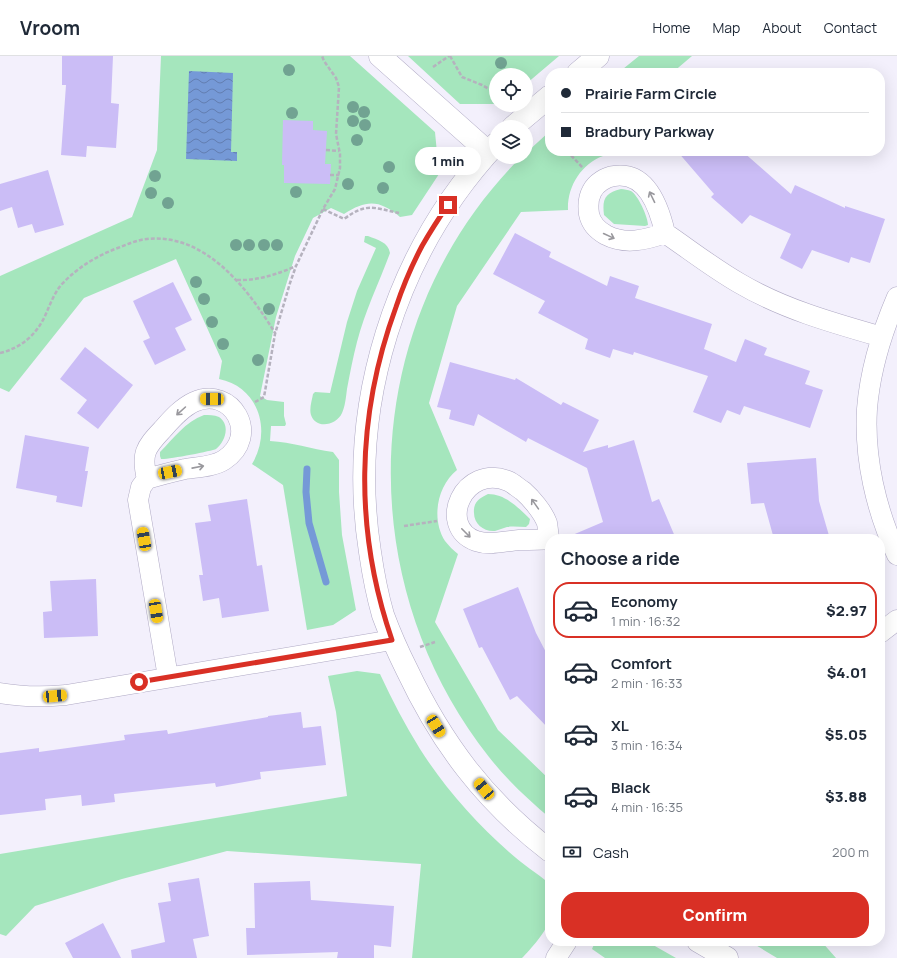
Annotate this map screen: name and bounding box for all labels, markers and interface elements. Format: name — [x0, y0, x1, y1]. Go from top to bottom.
text: Vroom — [20, 15, 80, 41]
text: Home — [653, 18, 690, 37]
text: Map — [712, 18, 740, 37]
text: About — [762, 18, 802, 37]
text: Contact — [824, 18, 877, 37]
map controls — [489, 68, 533, 164]
button: locate — [489, 68, 533, 112]
text: Prairie Farm Circle — [585, 83, 717, 104]
button: layers — [489, 120, 533, 164]
text: Bradbury Parkway — [585, 121, 714, 142]
callout: 1 min — [415, 147, 481, 175]
text: 1 min — [432, 152, 464, 170]
one-way arrow — [647, 191, 655, 203]
route end — [439, 196, 457, 214]
one-way arrow — [603, 233, 615, 240]
car — [200, 393, 224, 405]
one-way arrow — [175, 407, 186, 416]
one-way arrow — [191, 462, 204, 470]
car — [157, 464, 183, 480]
one-way arrow — [531, 499, 539, 510]
car — [136, 526, 152, 552]
one-way arrow — [462, 528, 471, 538]
text: Choose a ride — [561, 546, 680, 570]
text: Economy — [611, 591, 678, 612]
icon: car — [563, 592, 599, 628]
car — [148, 598, 164, 624]
text: $2.97 — [826, 600, 867, 621]
text: 1 min · 16:32 — [611, 612, 680, 630]
text: Comfort — [611, 653, 672, 674]
icon: car — [563, 654, 599, 690]
text: $4.01 — [827, 662, 867, 683]
route start — [130, 673, 148, 691]
text: 2 min · 16:33 — [611, 674, 682, 692]
car — [43, 689, 67, 703]
car — [425, 713, 447, 739]
text: XL — [611, 715, 629, 736]
icon: car — [563, 716, 599, 752]
text: $5.05 — [825, 724, 867, 745]
text: 3 min · 16:34 — [611, 736, 683, 754]
car — [472, 776, 496, 802]
text: Black — [611, 777, 650, 798]
icon: car — [563, 778, 599, 814]
text: $3.88 — [825, 786, 867, 807]
text: 4 min · 16:35 — [611, 798, 683, 816]
icon: cash — [561, 841, 583, 863]
text: Cash — [593, 842, 629, 863]
text: 200 m — [832, 843, 869, 861]
button: Confirm — [561, 892, 869, 938]

